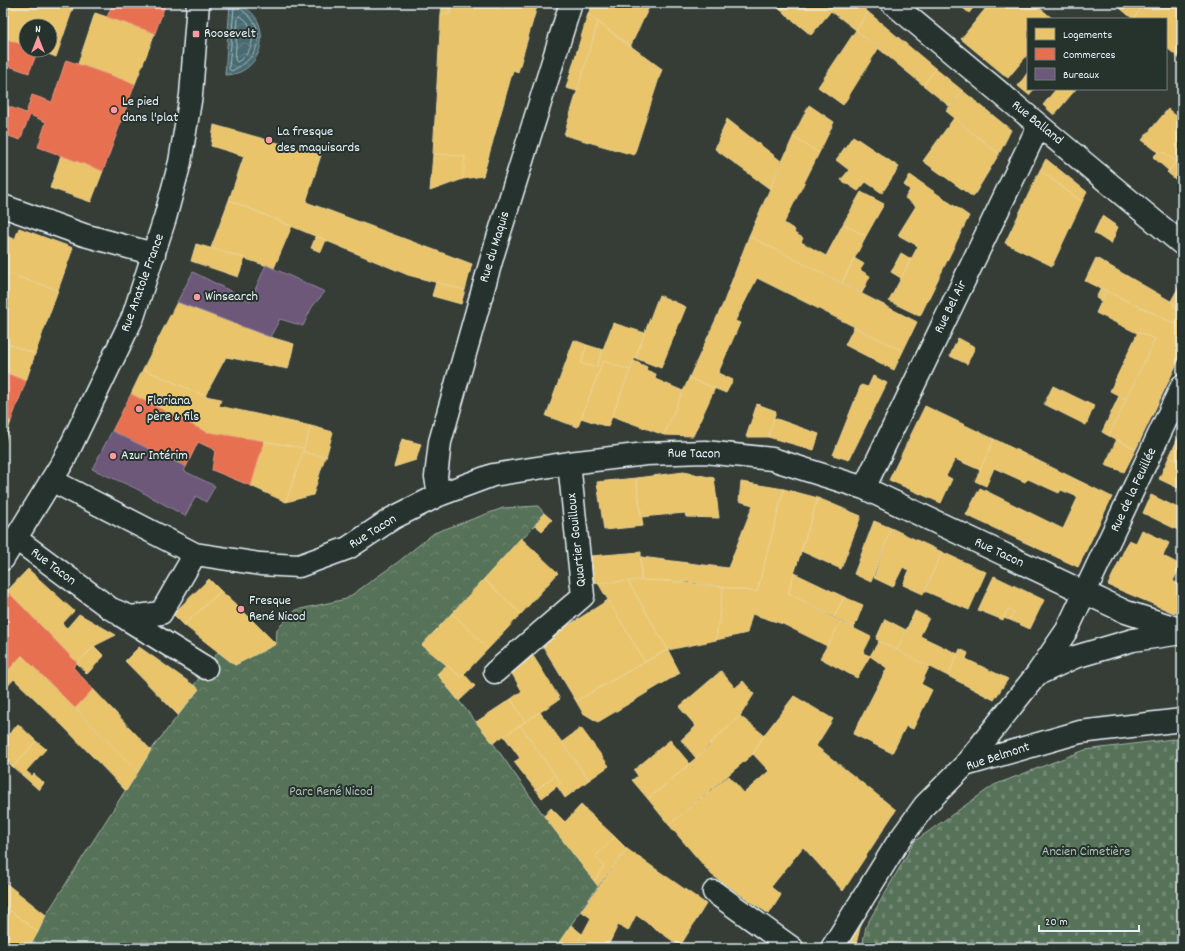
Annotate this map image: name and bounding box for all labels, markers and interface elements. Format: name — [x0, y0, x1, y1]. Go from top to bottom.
north arrow — [18, 18, 58, 58]
legend — [1027, 18, 1167, 90]
text: N — [35, 22, 41, 38]
place label: Roosevelt — [204, 24, 256, 44]
text: Logements — [1063, 27, 1112, 44]
marker: Roosevelt — [191, 29, 201, 39]
text: Commerces — [1063, 47, 1116, 64]
text: Bureaux — [1063, 67, 1099, 84]
place label: Le pied dans l'plat — [122, 92, 178, 128]
street label: Rue Balland — [1007, 96, 1067, 150]
marker: Le pied dans l'plat — [109, 105, 119, 115]
place label: La fresque des maquisards — [277, 122, 360, 158]
marker: La fresque des maquisards — [264, 135, 274, 145]
street label: Rue du Maquis — [475, 209, 515, 285]
street label: Rue Anatole France — [116, 231, 170, 335]
street label: Rue Bel Air — [930, 276, 973, 337]
place label: Winsearch — [205, 287, 258, 307]
marker: Winsearch — [192, 292, 202, 302]
place label: Floriana père & fils — [147, 391, 199, 427]
marker: Floriana père & fils — [134, 404, 144, 414]
street label: Rue Tacon — [667, 444, 721, 464]
street label: Rue de la Feuillée — [1106, 444, 1162, 536]
place label: Azur Intérim — [121, 446, 188, 466]
marker: Azur Intérim — [108, 451, 118, 461]
street label: Quartier Gouilloux — [562, 492, 592, 588]
street label: Rue Tacon — [345, 510, 401, 554]
street label: Rue Tacon — [971, 533, 1027, 573]
street label: Rue Tacon — [26, 543, 80, 591]
place label: Fresque René Nicod — [249, 591, 306, 627]
marker: Fresque René Nicod — [236, 604, 246, 614]
street label: Rue Belmont — [964, 737, 1032, 777]
park label: Parc René Nicod — [289, 782, 373, 802]
park label: Ancien Cimetière — [1042, 842, 1130, 862]
scale bar — [1039, 907, 1139, 933]
text: 20 m — [1045, 914, 1068, 931]

